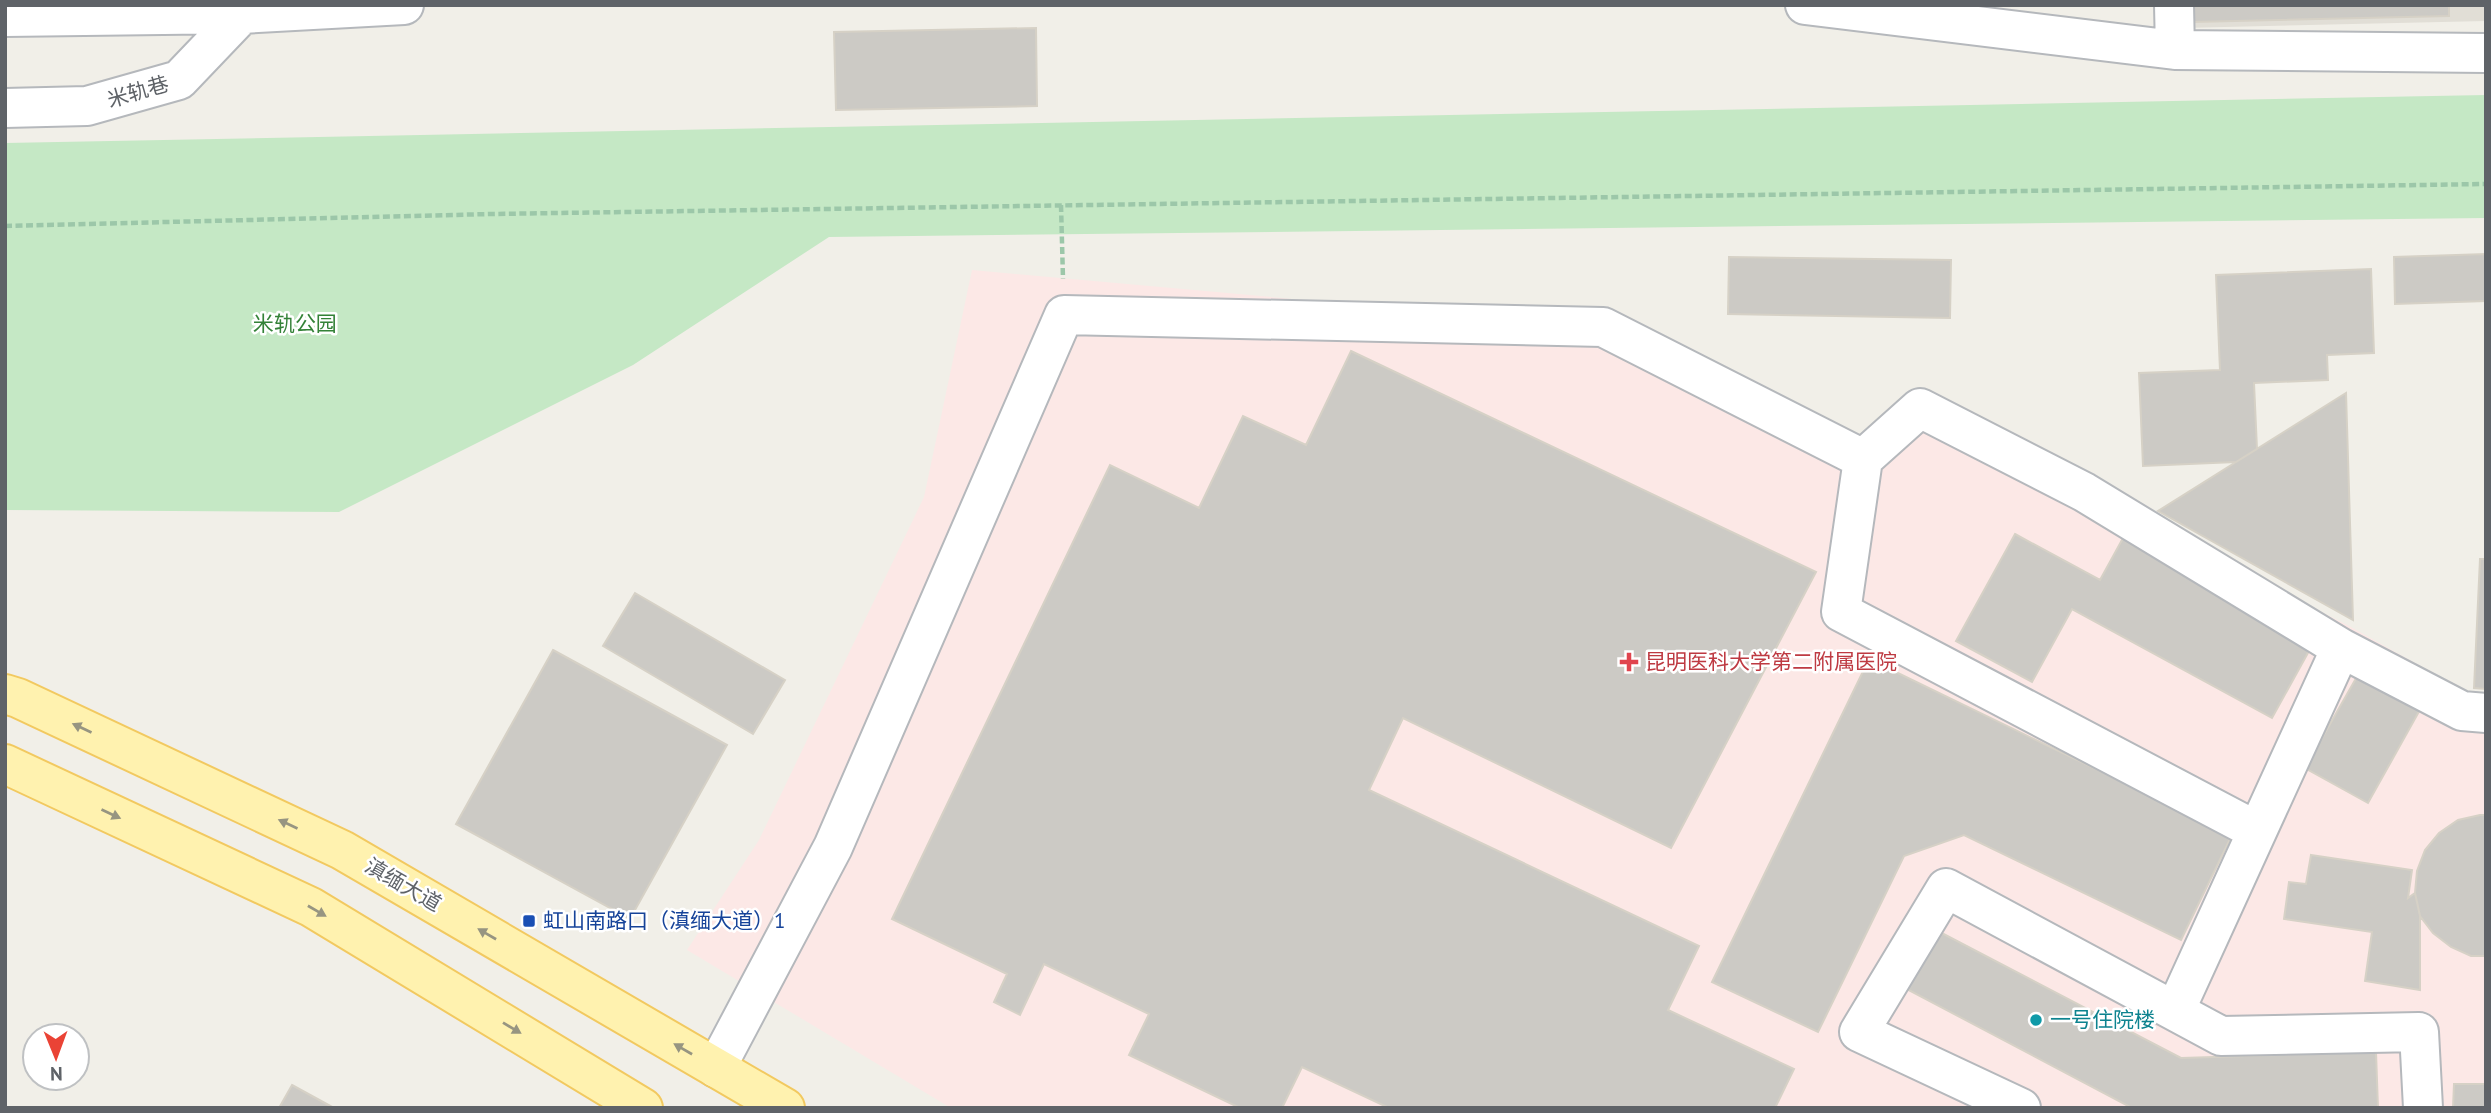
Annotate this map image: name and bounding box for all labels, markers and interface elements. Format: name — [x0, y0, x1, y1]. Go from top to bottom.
street label: 米轨巷 — [104, 70, 172, 113]
park label: 米轨公园 — [253, 310, 337, 337]
place label: 昆明医科大学第二附属医院 — [1645, 648, 1897, 675]
marker: 昆明医科大学第二附属医院 — [1619, 652, 1639, 672]
one-way arrow — [72, 722, 92, 734]
one-way arrow — [101, 808, 122, 819]
one-way arrow — [278, 819, 298, 830]
street label: 滇缅大道 — [360, 852, 446, 917]
one-way arrow — [308, 905, 327, 917]
place label: 虹山南路口（滇缅大道）1 — [543, 907, 785, 934]
marker: 虹山南路口（滇缅大道）1 — [521, 913, 537, 929]
one-way arrow — [477, 928, 496, 940]
place label: 一号住院楼 — [2050, 1006, 2155, 1033]
marker: 一号住院楼 — [2028, 1012, 2044, 1028]
north arrow — [21, 1022, 91, 1092]
one-way arrow — [502, 1022, 521, 1035]
one-way arrow — [674, 1043, 693, 1055]
text: N — [50, 1062, 63, 1086]

